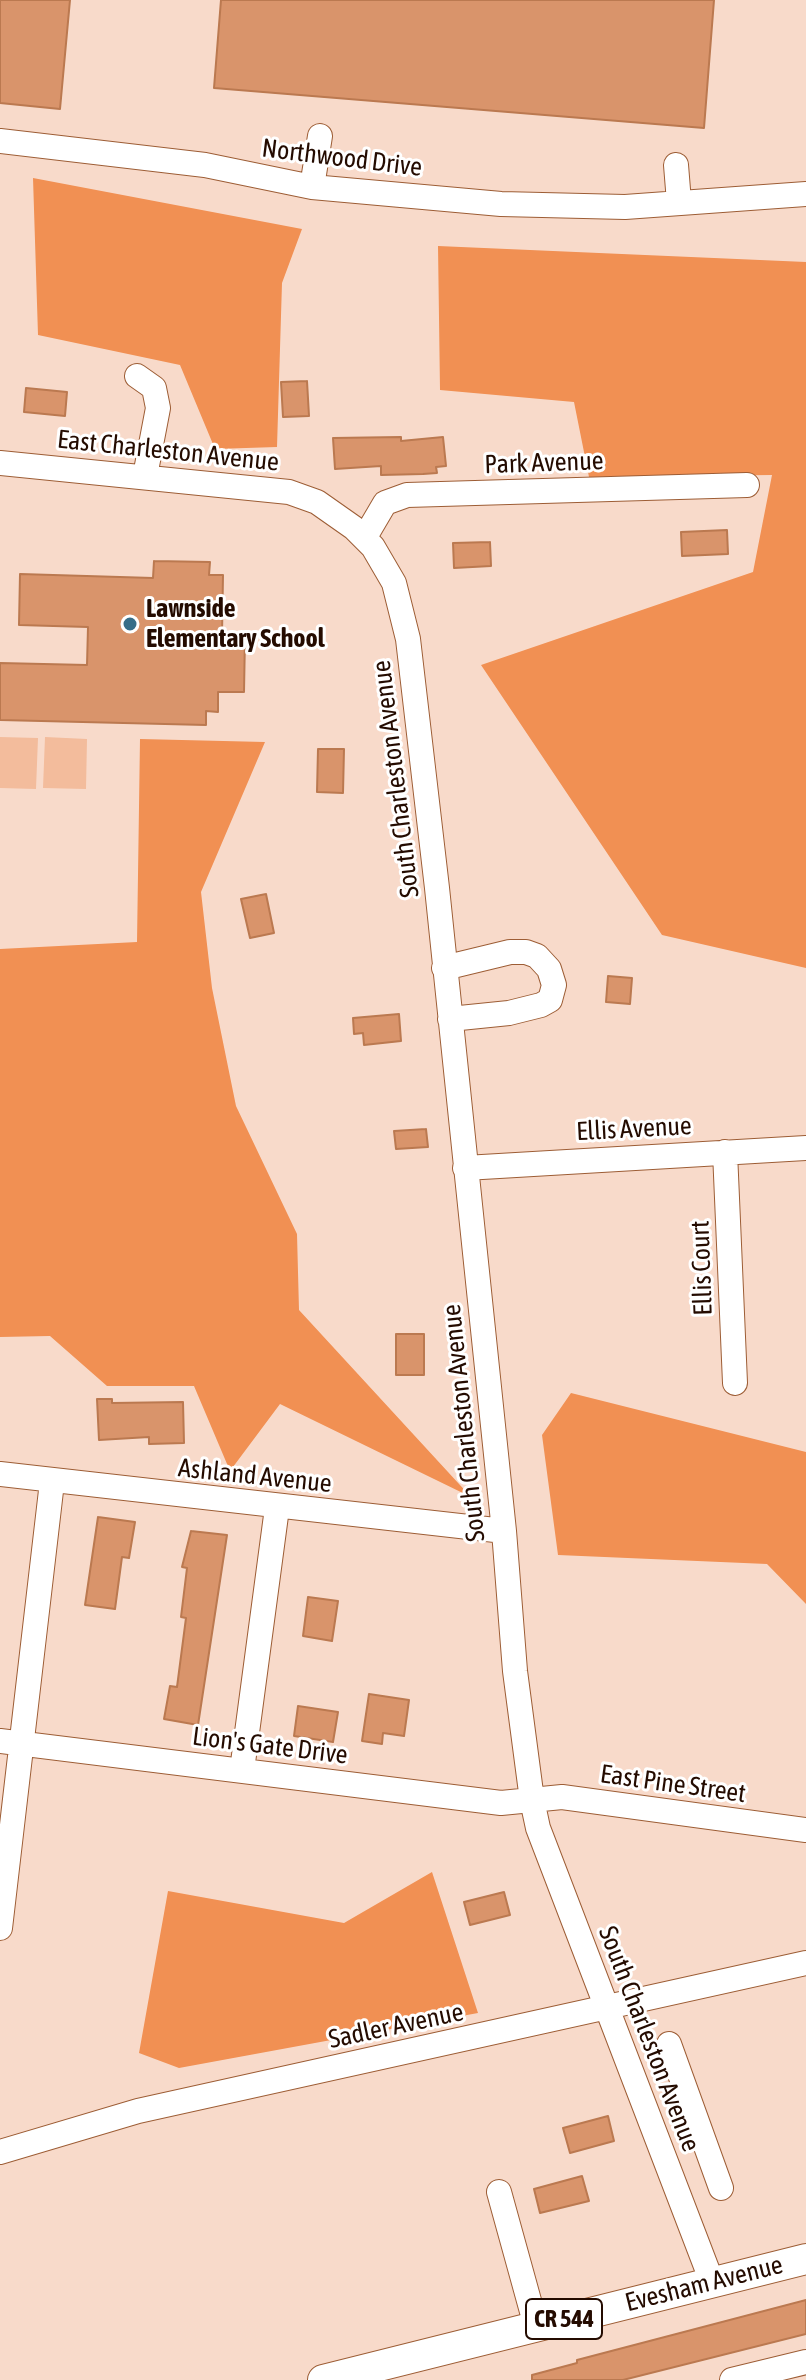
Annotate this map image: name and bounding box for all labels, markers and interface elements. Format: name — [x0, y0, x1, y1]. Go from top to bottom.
street label: Northwood Drive — [260, 133, 424, 183]
street label: East Charleston Avenue — [56, 424, 280, 478]
street label: Park Avenue — [484, 445, 604, 481]
place label: Lawnside Elementary School — [146, 593, 325, 654]
marker: Lawnside Elementary School — [121, 615, 139, 633]
street label: South Charleston Avenue — [366, 659, 426, 899]
street label: Ellis Avenue — [575, 1110, 693, 1148]
street label: Ellis Court — [685, 1220, 719, 1316]
street label: South Charleston Avenue — [436, 1303, 492, 1543]
street label: Ashland Avenue — [177, 1452, 333, 1500]
street label: Lion's Gate Drive — [191, 1721, 349, 1771]
street label: East Pine Street — [598, 1758, 748, 1810]
street label: South Charleston Avenue — [592, 1922, 706, 2156]
street label: Sadler Avenue — [326, 1997, 466, 2055]
street label: Evesham Avenue — [622, 2249, 786, 2319]
road number: CR 544 — [526, 2299, 602, 2339]

